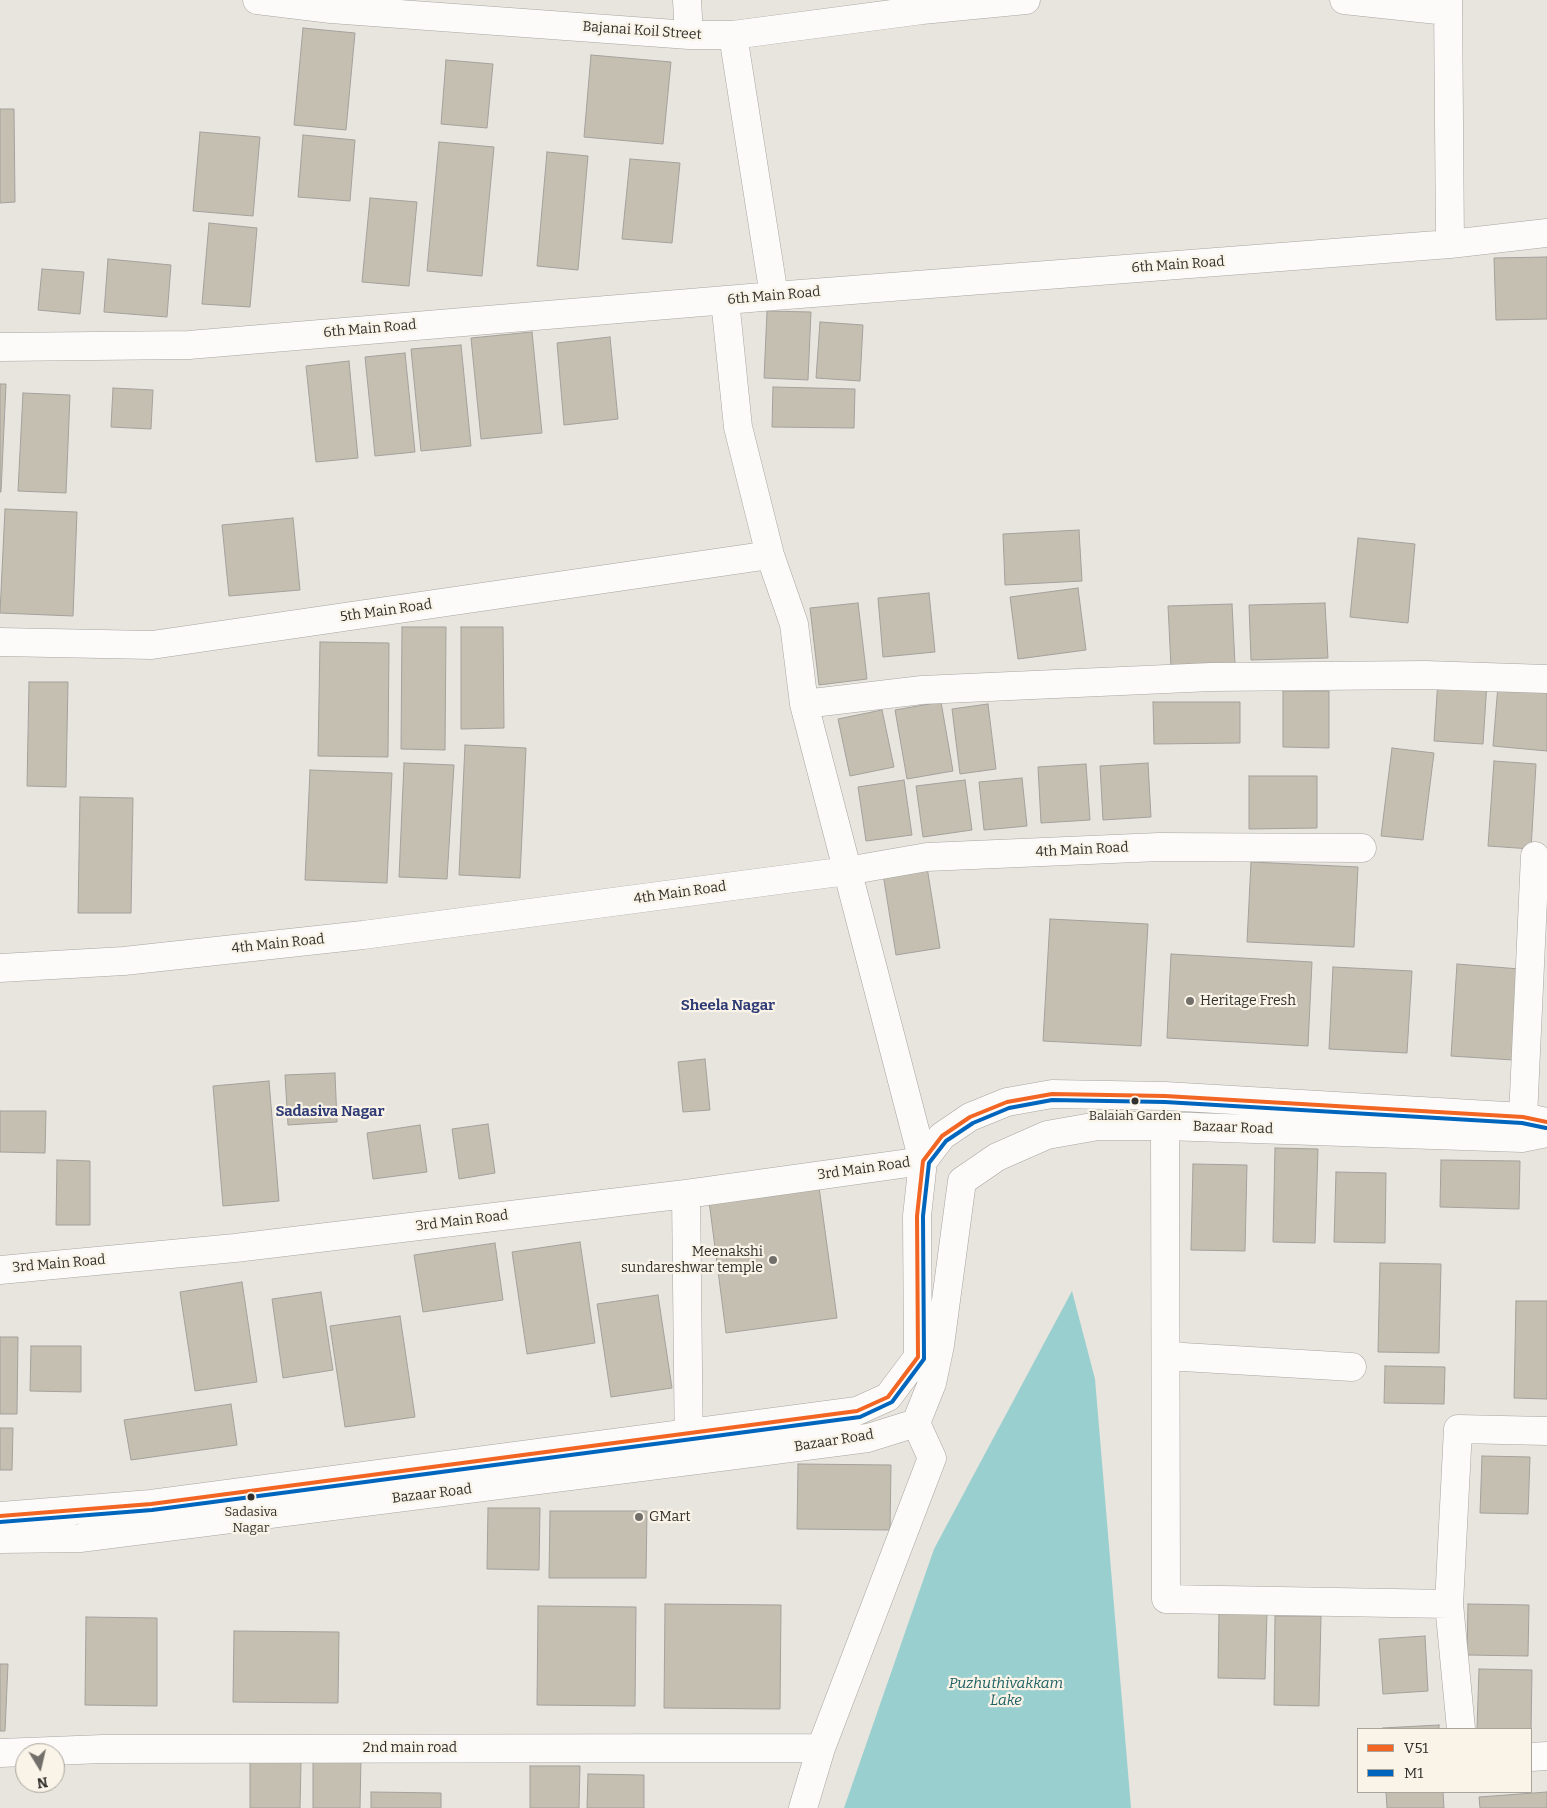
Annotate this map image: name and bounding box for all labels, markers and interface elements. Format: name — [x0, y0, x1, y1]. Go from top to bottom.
street label: Bajanai Koil Street — [582, 18, 702, 44]
street label: 6th Main Road — [1131, 253, 1225, 277]
street label: 6th Main Road — [727, 284, 821, 308]
street label: 6th Main Road — [323, 317, 417, 341]
street label: 5th Main Road — [339, 596, 433, 626]
street label: 4th Main Road — [1035, 839, 1129, 861]
street label: 4th Main Road — [633, 878, 727, 908]
street label: 4th Main Road — [231, 931, 325, 957]
place label: Heritage Fresh — [1200, 993, 1296, 1009]
marker: Heritage Fresh — [1184, 995, 1196, 1007]
district label: Sheela Nagar — [681, 997, 775, 1015]
marker: Balaiah Garden — [1130, 1096, 1140, 1106]
district label: Sadasiva Nagar — [275, 1103, 385, 1121]
place label: Balaiah Garden — [1089, 1108, 1181, 1124]
street label: Bazaar Road — [1193, 1118, 1273, 1138]
street label: 3rd Main Road — [817, 1154, 911, 1184]
street label: 3rd Main Road — [415, 1207, 509, 1235]
place label: Meenakshi sundareshwar temple — [621, 1244, 763, 1276]
street label: 3rd Main Road — [12, 1252, 106, 1276]
marker: Meenakshi sundareshwar temple — [767, 1254, 779, 1266]
street label: Bazaar Road — [793, 1426, 875, 1456]
street label: Bazaar Road — [391, 1481, 473, 1507]
marker: Sadasiva Nagar — [246, 1492, 256, 1502]
place label: Sadasiva Nagar — [225, 1504, 277, 1535]
place label: GMart — [649, 1509, 690, 1525]
marker: GMart — [633, 1511, 645, 1523]
water label: Puzhuthivakkam Lake — [949, 1675, 1063, 1710]
legend — [1357, 1728, 1532, 1793]
text: V51 — [1404, 1739, 1428, 1757]
street label: 2nd main road — [363, 1740, 457, 1756]
north arrow — [15, 1743, 65, 1793]
text: M1 — [1404, 1764, 1423, 1782]
text: N — [36, 1773, 49, 1792]

